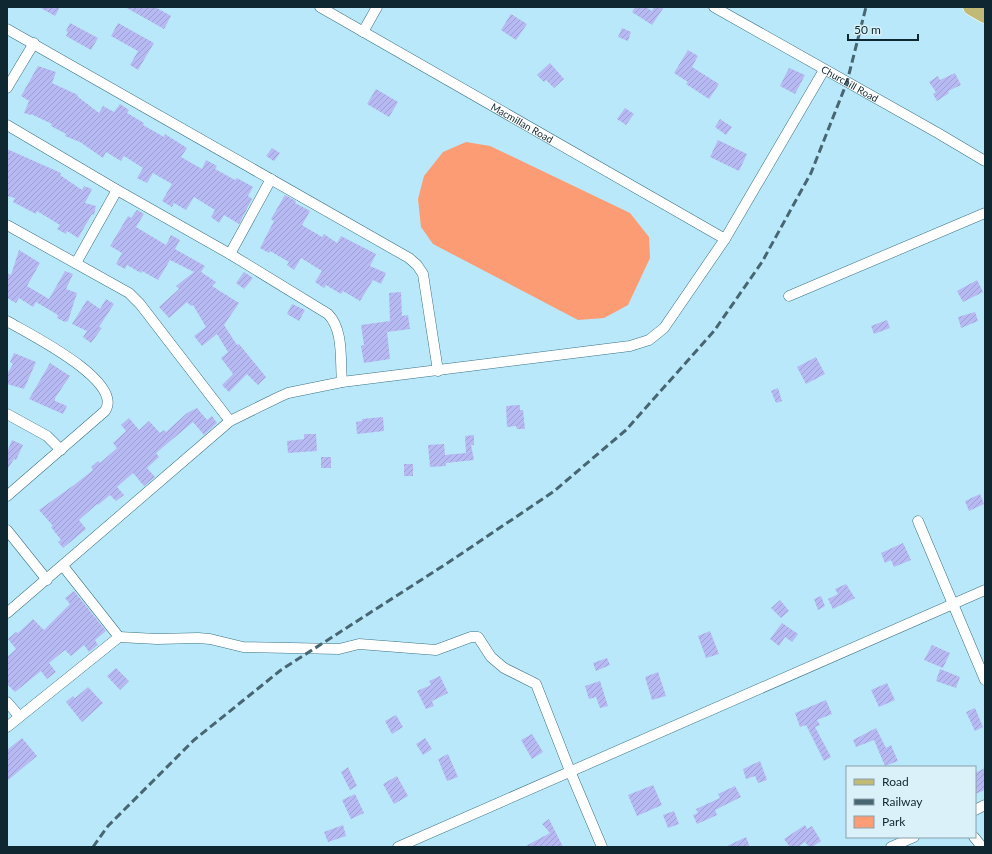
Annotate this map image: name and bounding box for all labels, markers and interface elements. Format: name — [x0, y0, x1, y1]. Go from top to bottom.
scale bar — [848, 16, 918, 42]
text: 50 m — [854, 22, 881, 37]
street label: Churchill Road — [819, 63, 881, 104]
street label: Macmillan Road — [489, 100, 555, 145]
legend — [846, 766, 976, 838]
text: Road — [882, 774, 909, 789]
text: Railway — [882, 794, 923, 809]
text: Park — [882, 814, 906, 829]

